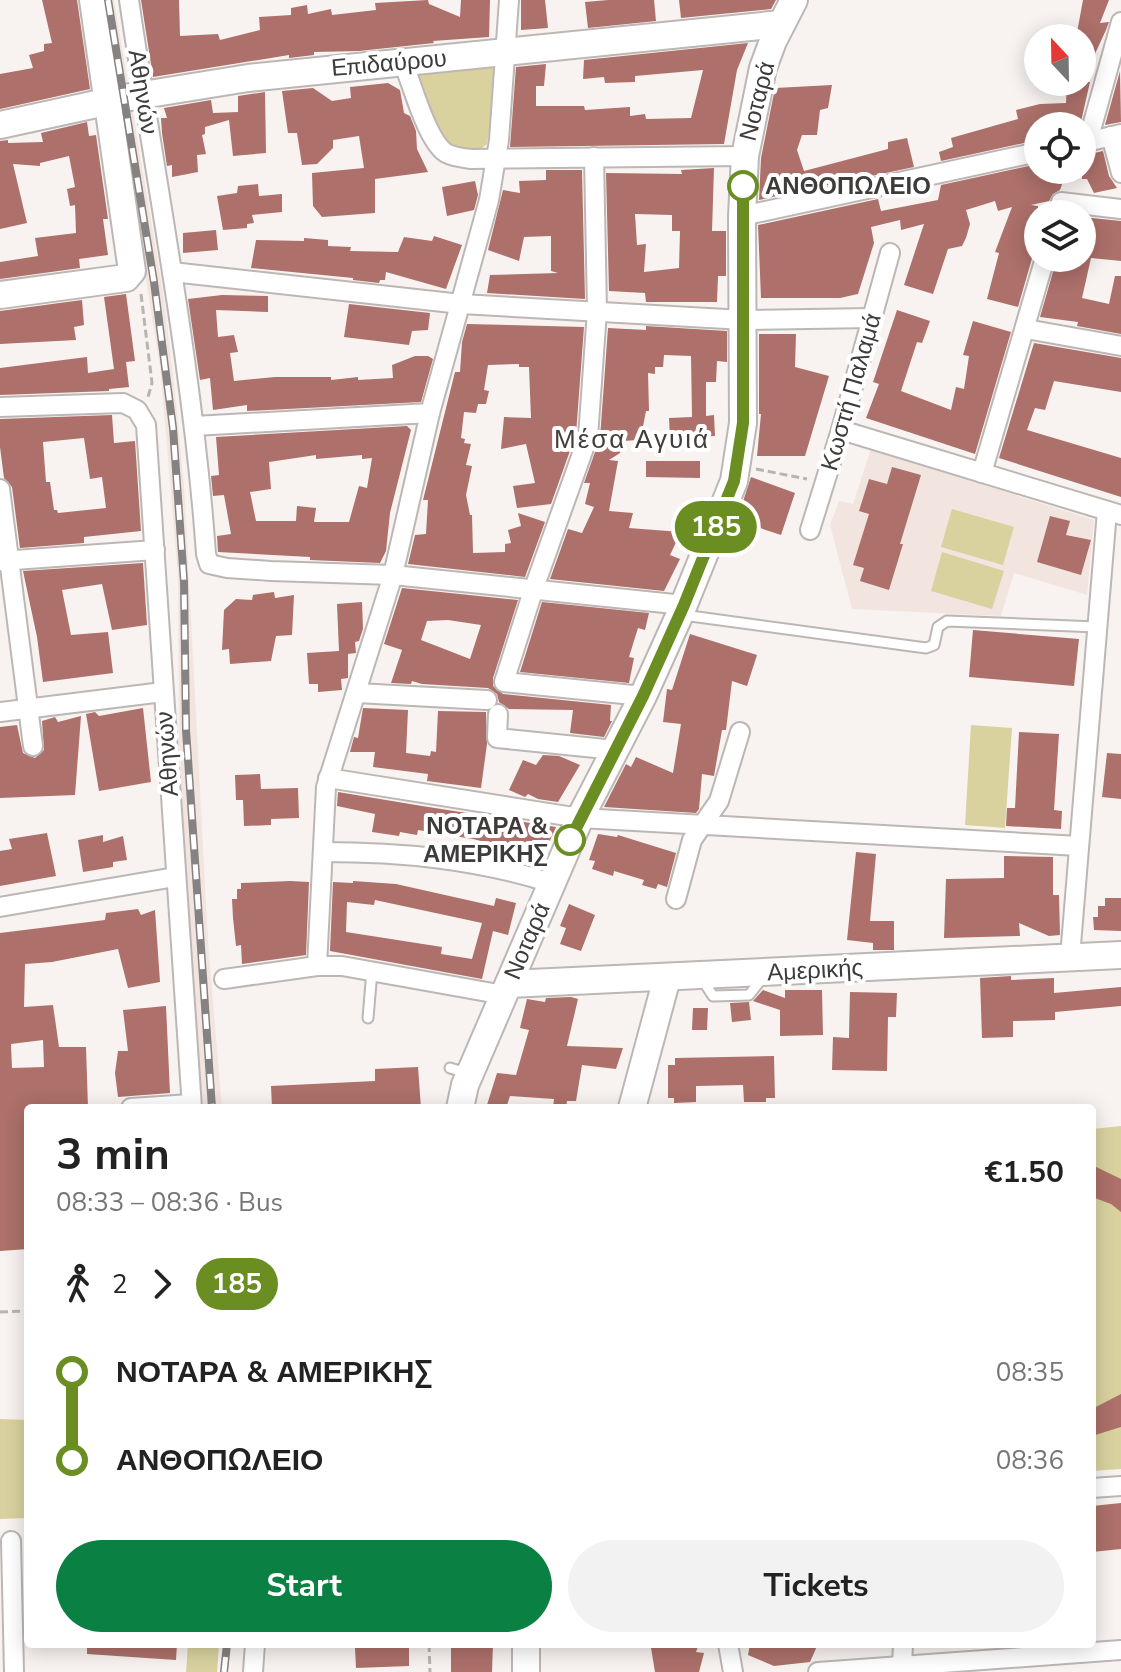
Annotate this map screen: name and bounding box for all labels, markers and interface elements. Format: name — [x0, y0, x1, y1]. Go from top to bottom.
north arrow — [1024, 24, 1096, 96]
map controls — [1024, 24, 1096, 272]
street label: Επιδαύρου — [330, 42, 448, 84]
street label: Αθηνών — [121, 47, 165, 137]
street label: Νοταρά — [732, 58, 782, 144]
button: locate — [1024, 112, 1096, 184]
place label: ΑΝΘΟΠΩΛΕΙΟ — [765, 170, 931, 202]
marker: ΑΝΘΟΠΩΛΕΙΟ — [728, 171, 758, 201]
button: layers — [1024, 200, 1096, 272]
street label: Κωστή Παλαμά — [813, 309, 889, 474]
district label: Μέσα Αγυιά — [554, 422, 710, 457]
line badge: 185 — [670, 501, 762, 553]
text: 185 — [691, 508, 741, 546]
street label: Αθηνών — [148, 710, 186, 798]
place label: ΝΟΤΑΡΑ & ΑΜΕΡΙΚΗΣ — [423, 810, 549, 870]
marker: ΝΟΤΑΡΑ & ΑΜΕΡΙΚΗΣ — [555, 825, 585, 855]
street label: Νοταρά — [496, 897, 558, 984]
street label: Αμερικής — [766, 952, 864, 988]
text: 3 min — [56, 1125, 170, 1185]
text: €1.50 — [985, 1152, 1064, 1193]
text: 08:33 – 08:36 · Bus — [56, 1185, 283, 1220]
icon: walk — [56, 1262, 100, 1306]
icon: forward — [140, 1262, 184, 1306]
text: 185 — [212, 1265, 262, 1303]
text: 2 — [112, 1267, 128, 1302]
text: ΝΟΤΑΡΑ & ΑΜΕΡΙΚΗΣ — [116, 1352, 433, 1393]
text: 08:35 — [996, 1355, 1064, 1390]
text: ΑΝΘΟΠΩΛΕΙΟ — [116, 1440, 323, 1481]
text: 08:36 — [996, 1443, 1064, 1478]
button: Start — [56, 1540, 552, 1632]
button: Tickets — [568, 1540, 1064, 1632]

